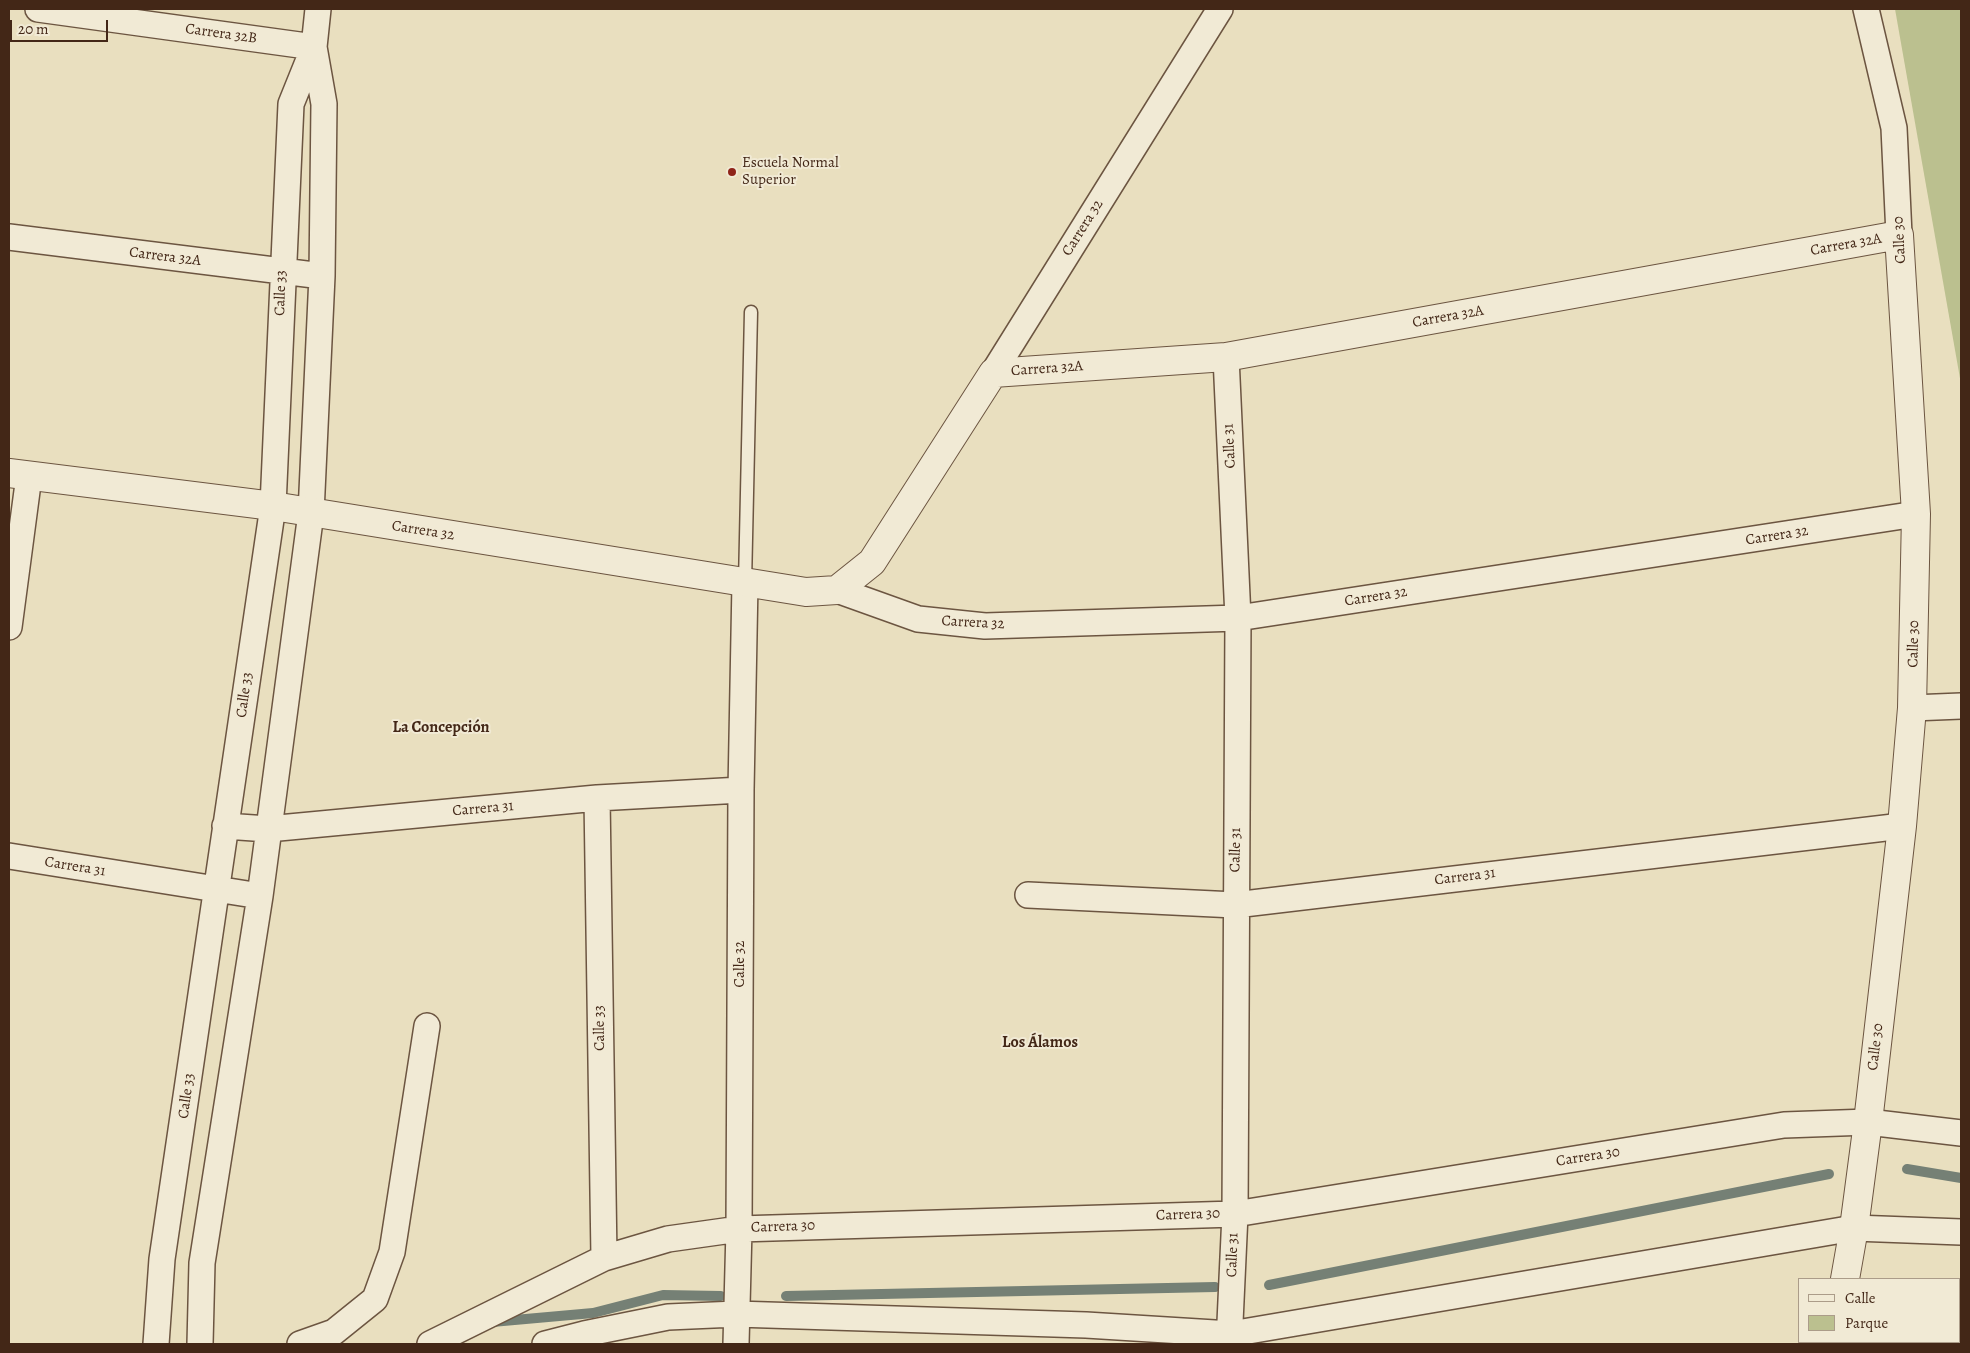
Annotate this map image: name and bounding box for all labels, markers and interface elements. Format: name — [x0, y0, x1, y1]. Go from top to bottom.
scale bar — [12, 10, 110, 42]
text: 20 m — [18, 19, 49, 39]
street label: Carrera 32B — [184, 20, 258, 48]
place label: Escuela Normal Superior — [742, 154, 839, 189]
marker: Escuela Normal Superior — [726, 166, 738, 178]
street label: Carrera 32 — [1059, 196, 1107, 260]
street label: Calle 30 — [1890, 216, 1910, 264]
street label: Carrera 32A — [1809, 230, 1883, 260]
street label: Carrera 32A — [128, 244, 202, 270]
street label: Calle 33 — [271, 270, 291, 316]
street label: Carrera 32A — [1411, 302, 1485, 332]
street label: Carrera 32A — [1010, 358, 1084, 380]
street label: Calle 31 — [1220, 423, 1240, 469]
street label: Carrera 32 — [390, 517, 456, 545]
street label: Carrera 32 — [1744, 522, 1810, 550]
street label: Carrera 32 — [1343, 583, 1409, 611]
street label: Carrera 32 — [941, 612, 1005, 634]
street label: Calle 30 — [1905, 620, 1923, 668]
street label: Calle 33 — [233, 671, 257, 719]
district label: La Concepción — [392, 718, 490, 738]
street label: Carrera 31 — [452, 797, 514, 821]
street label: Calle 31 — [1227, 827, 1245, 873]
street label: Carrera 31 — [43, 853, 107, 881]
street label: Carrera 31 — [1433, 864, 1497, 890]
street label: Calle 32 — [731, 941, 749, 987]
street label: Calle 33 — [591, 1005, 609, 1051]
street label: Calle 30 — [1864, 1022, 1888, 1072]
district label: Los Álamos — [1002, 1033, 1078, 1053]
street label: Calle 33 — [175, 1072, 199, 1120]
street label: Carrera 30 — [1555, 1143, 1621, 1171]
street label: Carrera 30 — [1156, 1205, 1220, 1225]
street label: Carrera 30 — [751, 1217, 815, 1237]
street label: Calle 31 — [1223, 1232, 1243, 1278]
legend — [1798, 1278, 1960, 1343]
text: Calle — [1845, 1288, 1875, 1308]
text: Parque — [1845, 1313, 1888, 1333]

